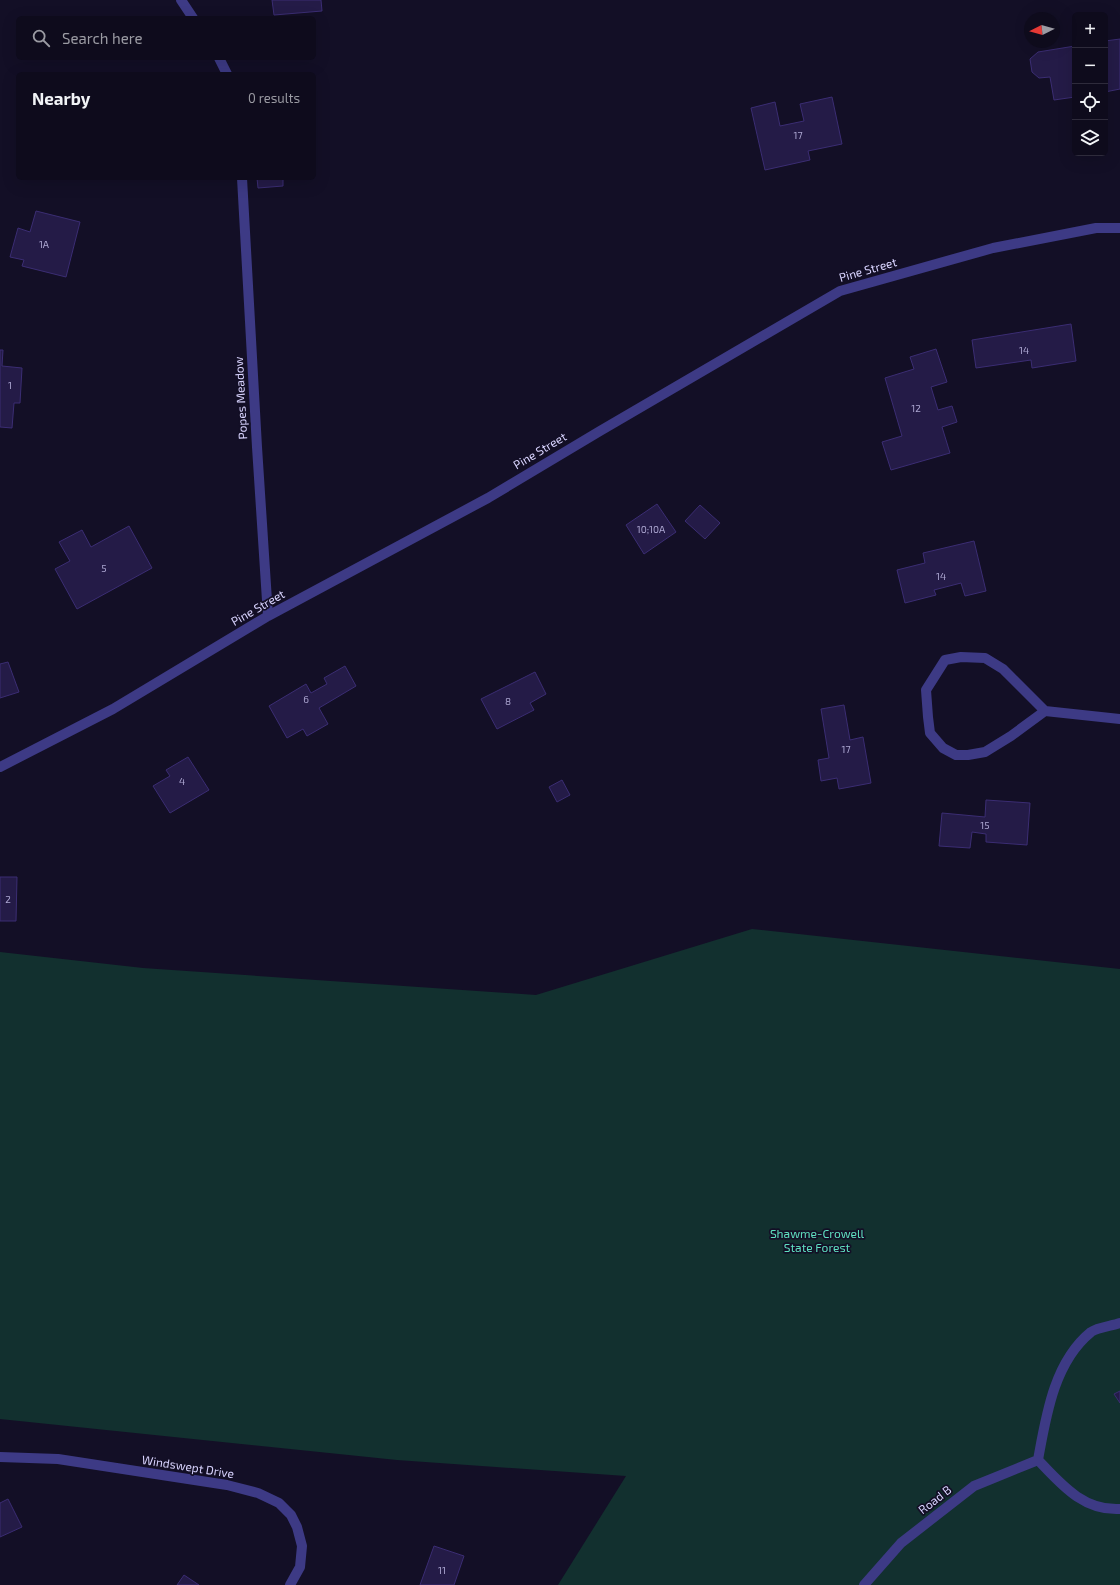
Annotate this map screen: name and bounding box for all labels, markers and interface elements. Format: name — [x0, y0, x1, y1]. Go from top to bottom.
north arrow — [1024, 12, 1060, 48]
map controls — [1072, 12, 1108, 156]
button: + — [1072, 12, 1108, 48]
search box — [16, 16, 316, 60]
icon: search — [30, 27, 52, 49]
text: Search here — [62, 29, 143, 47]
button: − — [1072, 48, 1108, 84]
button: locate — [1072, 84, 1108, 120]
text: Nearby — [32, 88, 90, 108]
text: 0 results — [248, 90, 300, 106]
button: layers — [1072, 120, 1108, 156]
house number: 17 — [793, 129, 803, 141]
house number: 1A — [39, 238, 50, 250]
street label: Pine Street — [837, 254, 899, 284]
house number: 14 — [1019, 344, 1029, 356]
street label: Popes Meadow — [231, 356, 249, 440]
house number: 1 — [8, 379, 12, 391]
house number: 12 — [911, 402, 921, 414]
street label: Pine Street — [510, 429, 569, 471]
house number: 10;10A — [637, 523, 666, 535]
house number: 5 — [101, 562, 107, 574]
house number: 14 — [936, 570, 946, 582]
street label: Pine Street — [228, 586, 287, 628]
house number: 6 — [303, 693, 309, 705]
house number: 8 — [505, 695, 511, 707]
house number: 17 — [841, 743, 851, 755]
house number: 4 — [179, 775, 185, 787]
house number: 15 — [980, 819, 990, 831]
house number: 2 — [5, 893, 11, 905]
park label: Shawme-Crowell State Forest — [770, 1226, 865, 1254]
street label: Windswept Drive — [141, 1452, 235, 1480]
street label: Road B — [915, 1482, 954, 1516]
house number: 11 — [438, 1564, 446, 1576]

